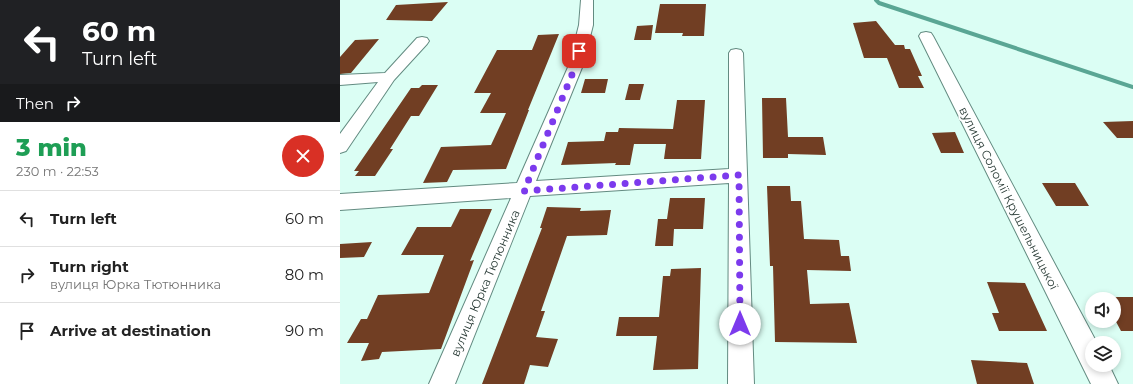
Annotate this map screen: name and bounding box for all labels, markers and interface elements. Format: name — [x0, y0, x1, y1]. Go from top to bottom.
text: 60 m — [82, 14, 156, 48]
icon: left — [16, 16, 68, 68]
pin — [562, 34, 596, 68]
icon: arrive — [568, 40, 590, 62]
text: Turn left — [82, 48, 157, 70]
icon: right — [62, 92, 84, 114]
text: Then — [16, 94, 54, 113]
street label: вулиця Соломії Крушельницької — [956, 104, 1062, 292]
text: 3 min — [16, 133, 87, 162]
button: close — [282, 135, 324, 177]
text: 230 m · 22:53 — [16, 163, 99, 179]
street label: вулиця Юрка Тютюнника — [447, 207, 523, 359]
icon: left — [16, 208, 38, 230]
text: Turn left — [50, 209, 117, 228]
text: 60 m — [285, 209, 324, 228]
text: Turn right — [50, 257, 129, 276]
icon: right — [16, 264, 38, 286]
text: 80 m — [285, 265, 324, 284]
text: вулиця Юрка Тютюнника — [50, 276, 221, 292]
map controls — [1085, 292, 1121, 372]
button: sound — [1085, 292, 1121, 328]
position arrow — [719, 303, 761, 345]
icon: arrive — [16, 320, 38, 342]
text: Arrive at destination — [50, 321, 211, 340]
text: 90 m — [285, 321, 324, 340]
button: layers — [1085, 336, 1121, 372]

